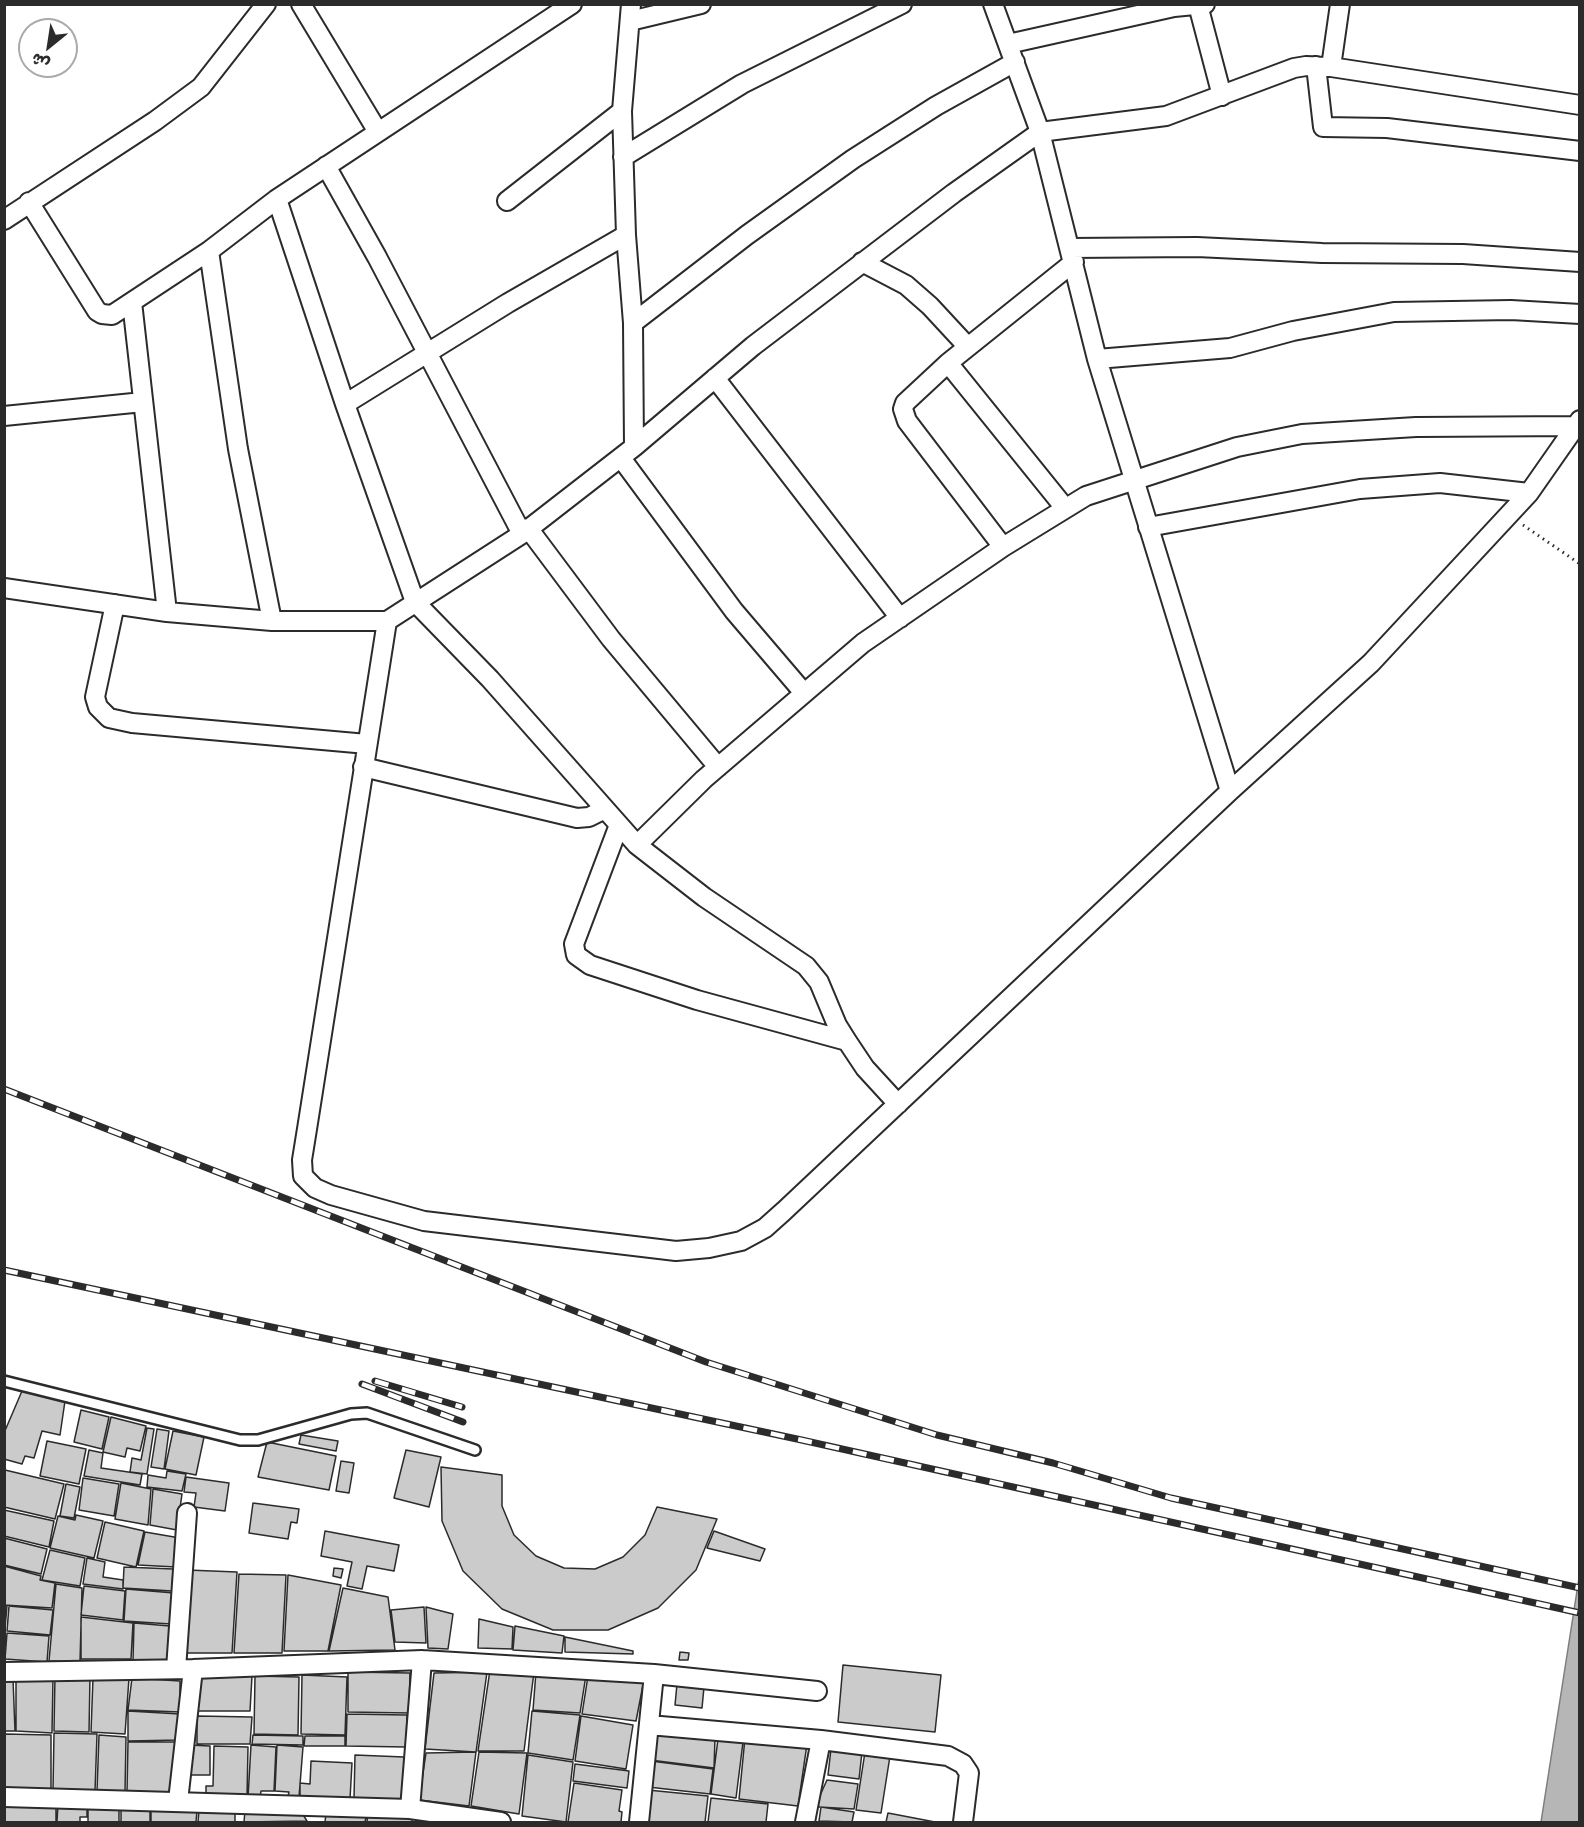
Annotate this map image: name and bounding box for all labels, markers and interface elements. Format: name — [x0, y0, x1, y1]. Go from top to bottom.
north arrow — [18, 18, 78, 78]
text: ش — [27, 49, 53, 76]

